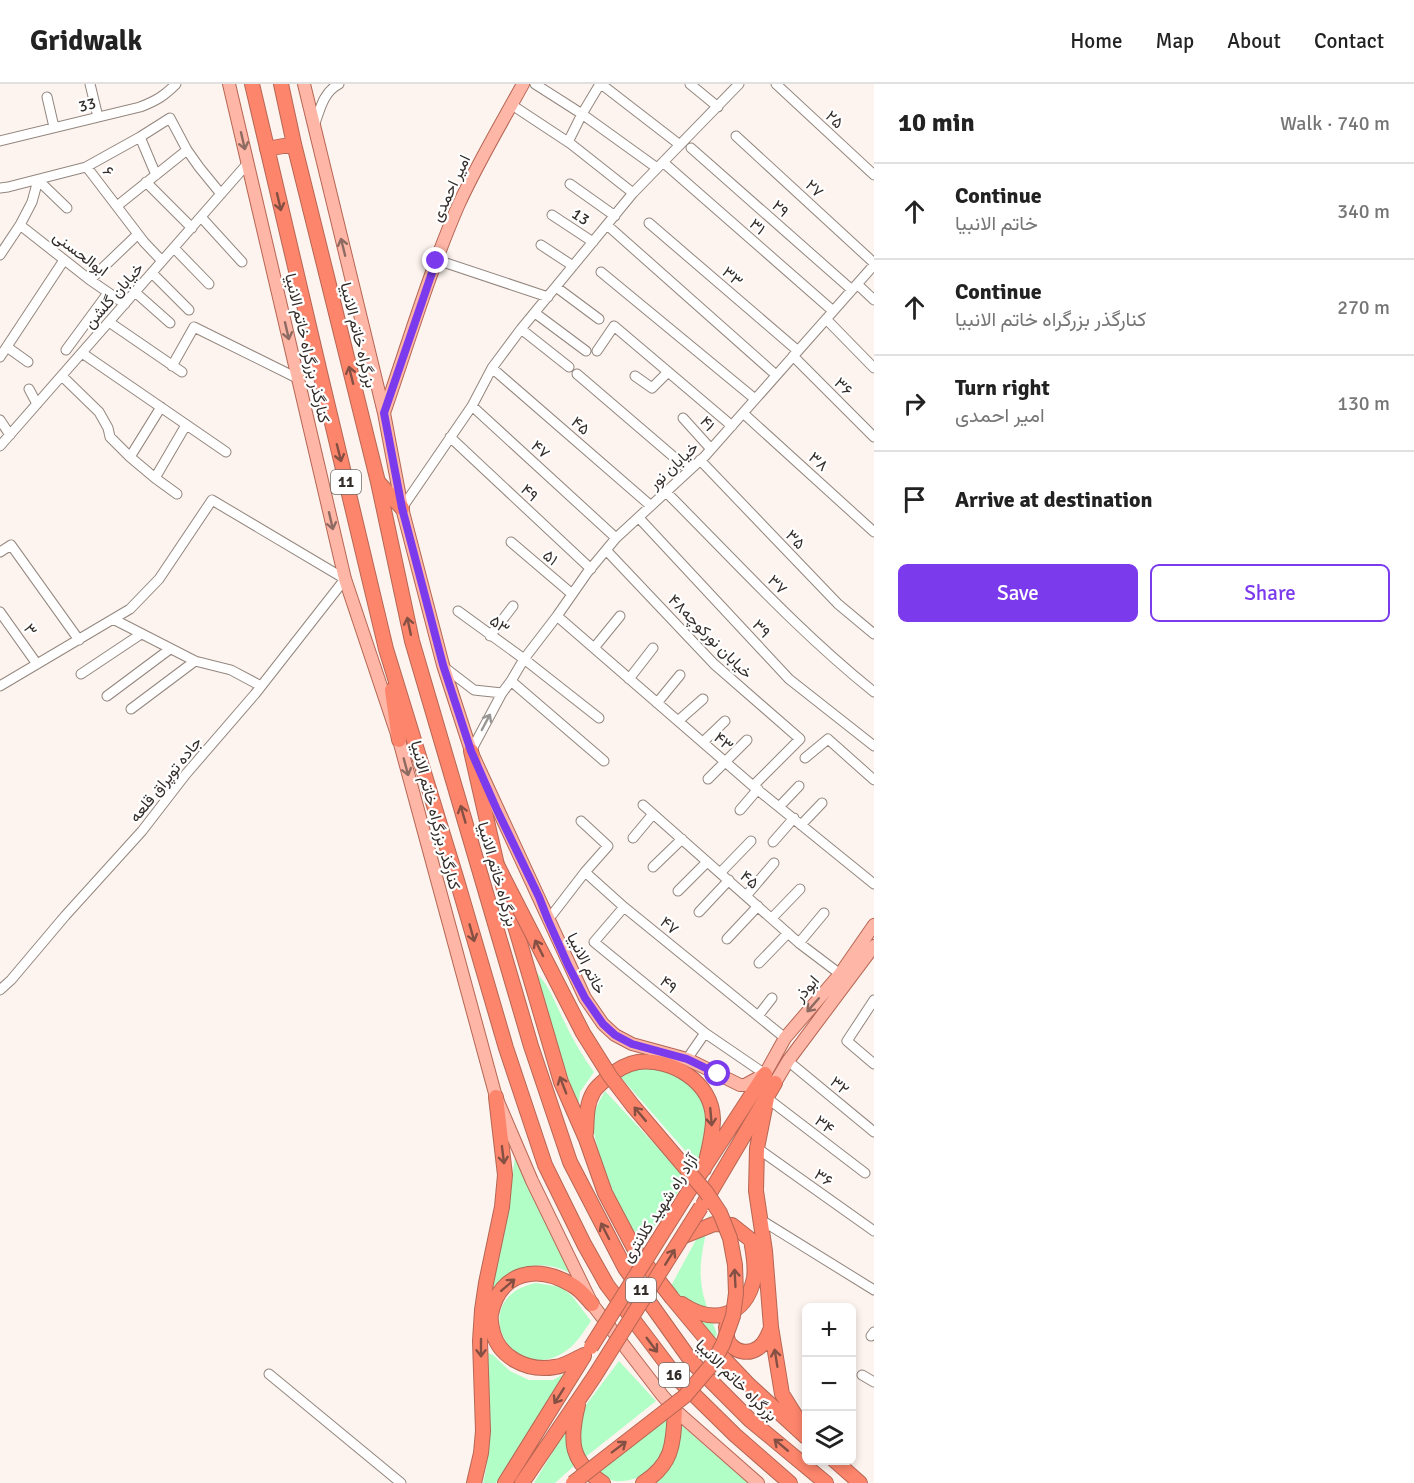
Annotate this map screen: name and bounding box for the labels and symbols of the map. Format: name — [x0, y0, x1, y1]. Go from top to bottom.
street label: 33 — [76, 93, 98, 117]
street label: ۲۵ — [821, 106, 848, 133]
one-way arrow — [237, 131, 249, 150]
street label: امیر احمدی — [427, 152, 475, 225]
street label: ۶ — [98, 162, 119, 181]
street label: ۲۷ — [801, 175, 828, 202]
one-way arrow — [274, 193, 286, 212]
street label: ۲۹ — [768, 196, 793, 222]
street label: 13 — [568, 204, 593, 230]
street label: ۳۱ — [745, 214, 770, 239]
street label: ابوالحسنی — [49, 227, 112, 281]
one-way arrow — [337, 238, 349, 257]
route end — [422, 247, 448, 273]
street label: خیابان گلشن — [80, 258, 148, 333]
street label: ۳۳ — [718, 262, 747, 291]
street label: کنارگذر بزرگراه خاتم الانبیا — [280, 271, 334, 425]
street label: بزرگراه خاتم الانبیا — [335, 280, 381, 390]
one-way arrow — [282, 321, 294, 340]
one-way arrow — [345, 366, 357, 385]
street label: ۳۶ — [830, 373, 857, 400]
street label: ۴۵ — [567, 412, 594, 439]
street label: ۴۱ — [695, 412, 719, 435]
street label: ۴۷ — [527, 436, 554, 463]
street label: خیابان نور — [644, 437, 703, 495]
one-way arrow — [334, 444, 346, 463]
street label: ۳۸ — [804, 448, 832, 476]
road number: 11 — [331, 470, 361, 494]
street label: ۴۹ — [516, 480, 542, 506]
one-way arrow — [326, 511, 338, 530]
street label: ۳۵ — [781, 526, 809, 554]
street label: ۵۱ — [539, 546, 562, 570]
street label: ۳۷ — [763, 571, 791, 599]
street label: خیابان نورکوچه۴۸ — [663, 590, 757, 684]
street label: ۵۳ — [485, 611, 513, 639]
street label: ۳۹ — [748, 615, 775, 642]
one-way arrow — [403, 617, 414, 637]
street label: ۳ — [19, 620, 41, 640]
one-way arrow — [480, 714, 492, 731]
street label: ۴۳ — [709, 728, 737, 756]
street label: جاده توپراق قلعه — [125, 733, 207, 827]
street label: کنارگذر بزرگراه خاتم الانبیا — [406, 739, 465, 892]
one-way arrow — [401, 758, 413, 777]
one-way arrow — [457, 805, 468, 824]
street label: بزرگراه خاتم الانبیا — [473, 820, 522, 929]
street label: ۴۵ — [736, 866, 763, 893]
street label: ۴۷ — [656, 912, 683, 939]
one-way arrow — [467, 923, 478, 942]
street label: خاتم الانبیا — [562, 929, 610, 998]
one-way arrow — [533, 940, 545, 957]
street label: ابوذر — [789, 971, 824, 1007]
street label: ۴۹ — [656, 972, 681, 998]
one-way arrow — [806, 997, 820, 1012]
route start — [704, 1060, 730, 1086]
street label: ۳۲ — [826, 1072, 853, 1100]
one-way arrow — [557, 1076, 568, 1095]
one-way arrow — [706, 1106, 717, 1126]
one-way arrow — [633, 1107, 647, 1122]
street label: ۳۴ — [810, 1111, 838, 1139]
one-way arrow — [498, 1145, 509, 1165]
street label: آزاد راه شهید کلانتری — [617, 1150, 703, 1266]
street label: ۳۶ — [810, 1164, 837, 1191]
one-way arrow — [599, 1223, 611, 1241]
one-way arrow — [664, 1249, 676, 1266]
one-way arrow — [730, 1269, 741, 1289]
one-way arrow — [500, 1278, 515, 1292]
road number: 11 — [626, 1278, 656, 1302]
street label: بزرگراه خاتم الانبیا — [691, 1335, 782, 1426]
one-way arrow — [646, 1336, 658, 1352]
one-way arrow — [475, 1338, 487, 1358]
one-way arrow — [770, 1348, 781, 1368]
road number: 16 — [659, 1363, 689, 1387]
one-way arrow — [552, 1387, 564, 1404]
one-way arrow — [773, 1439, 789, 1452]
one-way arrow — [611, 1441, 627, 1454]

